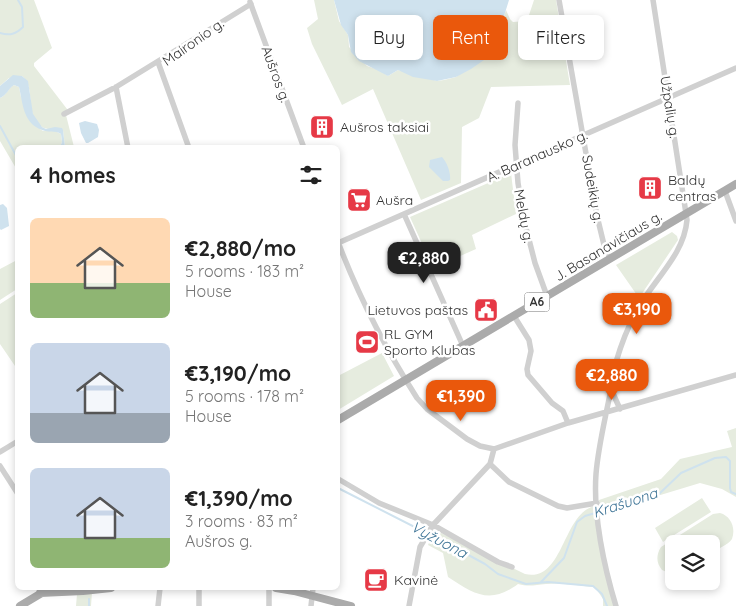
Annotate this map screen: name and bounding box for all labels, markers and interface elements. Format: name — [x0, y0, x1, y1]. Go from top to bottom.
street label: Maironio g. — [159, 14, 227, 70]
chip: Buy — [355, 15, 423, 60]
chip: Rent — [433, 15, 508, 60]
chip: Filters — [518, 15, 604, 60]
street label: Aušros g. — [258, 43, 294, 105]
street label: Užpalių g. — [656, 75, 684, 139]
building icon: Aušros taksiai — [309, 114, 335, 140]
place label: Aušros taksiai — [340, 118, 429, 136]
street label: A. Baranausko g. — [484, 126, 590, 186]
street label: Sudeikių g. — [578, 154, 608, 224]
icon: filters — [297, 161, 325, 189]
text: 4 homes — [30, 162, 116, 188]
place label: Baldų centras — [668, 171, 716, 205]
building icon: Baldų centras — [637, 175, 663, 201]
supermarket icon: Aušra — [346, 187, 372, 213]
street label: Meldų g. — [510, 188, 538, 244]
place label: Aušra — [376, 191, 413, 209]
street label: J. Basanavičiaus g. — [551, 207, 665, 285]
text: €2,880/mo — [185, 235, 296, 261]
icon: home — [70, 238, 130, 298]
pin: €2,880 — [383, 242, 465, 284]
text: €2,880 — [399, 248, 449, 268]
text: 5 rooms · 183 m² — [185, 261, 304, 281]
text: House — [185, 281, 232, 301]
road number: A6 — [524, 292, 550, 312]
pin: €3,190 — [596, 292, 678, 335]
public building icon: Lietuvos paštas — [473, 297, 499, 323]
text: €3,190 — [613, 299, 661, 319]
place label: Lietuvos paštas — [367, 301, 468, 319]
place label: RL GYM Sporto Klubas — [384, 325, 475, 359]
sports icon: RL GYM Sporto Klubas — [354, 329, 380, 355]
pin: €2,880 — [571, 358, 653, 401]
text: €3,190/mo — [185, 360, 291, 386]
icon: home — [70, 363, 130, 423]
text: €2,880 — [587, 365, 637, 385]
pin: €1,390 — [420, 380, 502, 422]
text: 5 rooms · 178 m² — [185, 386, 304, 406]
text: €1,390 — [437, 386, 485, 406]
text: House — [185, 406, 232, 426]
water label: Krašuona — [590, 483, 661, 522]
text: €1,390/mo — [185, 485, 293, 511]
icon: home — [70, 488, 130, 548]
text: 3 rooms · 83 m² — [185, 511, 298, 531]
water label: Vyžuona — [408, 517, 471, 563]
text: Aušros g. — [185, 531, 252, 551]
map controls — [665, 535, 720, 590]
button: layers — [665, 535, 720, 590]
cafe icon: Kavinė — [363, 567, 389, 593]
place label: Kavinė — [394, 571, 438, 589]

